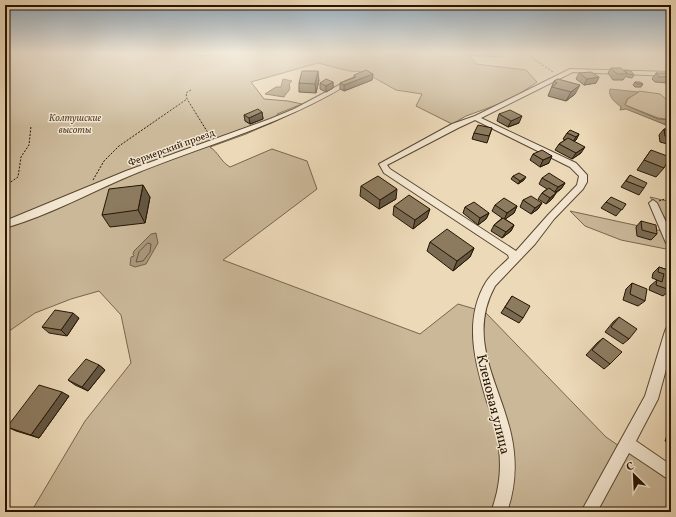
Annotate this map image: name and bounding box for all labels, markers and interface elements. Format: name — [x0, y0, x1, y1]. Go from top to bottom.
park label: Колтушские высоты — [49, 111, 102, 137]
street label: Фермерский проезд — [126, 126, 217, 170]
street label: Кленовая улица — [471, 352, 514, 456]
north arrow — [614, 455, 654, 495]
text: С — [624, 459, 637, 476]

